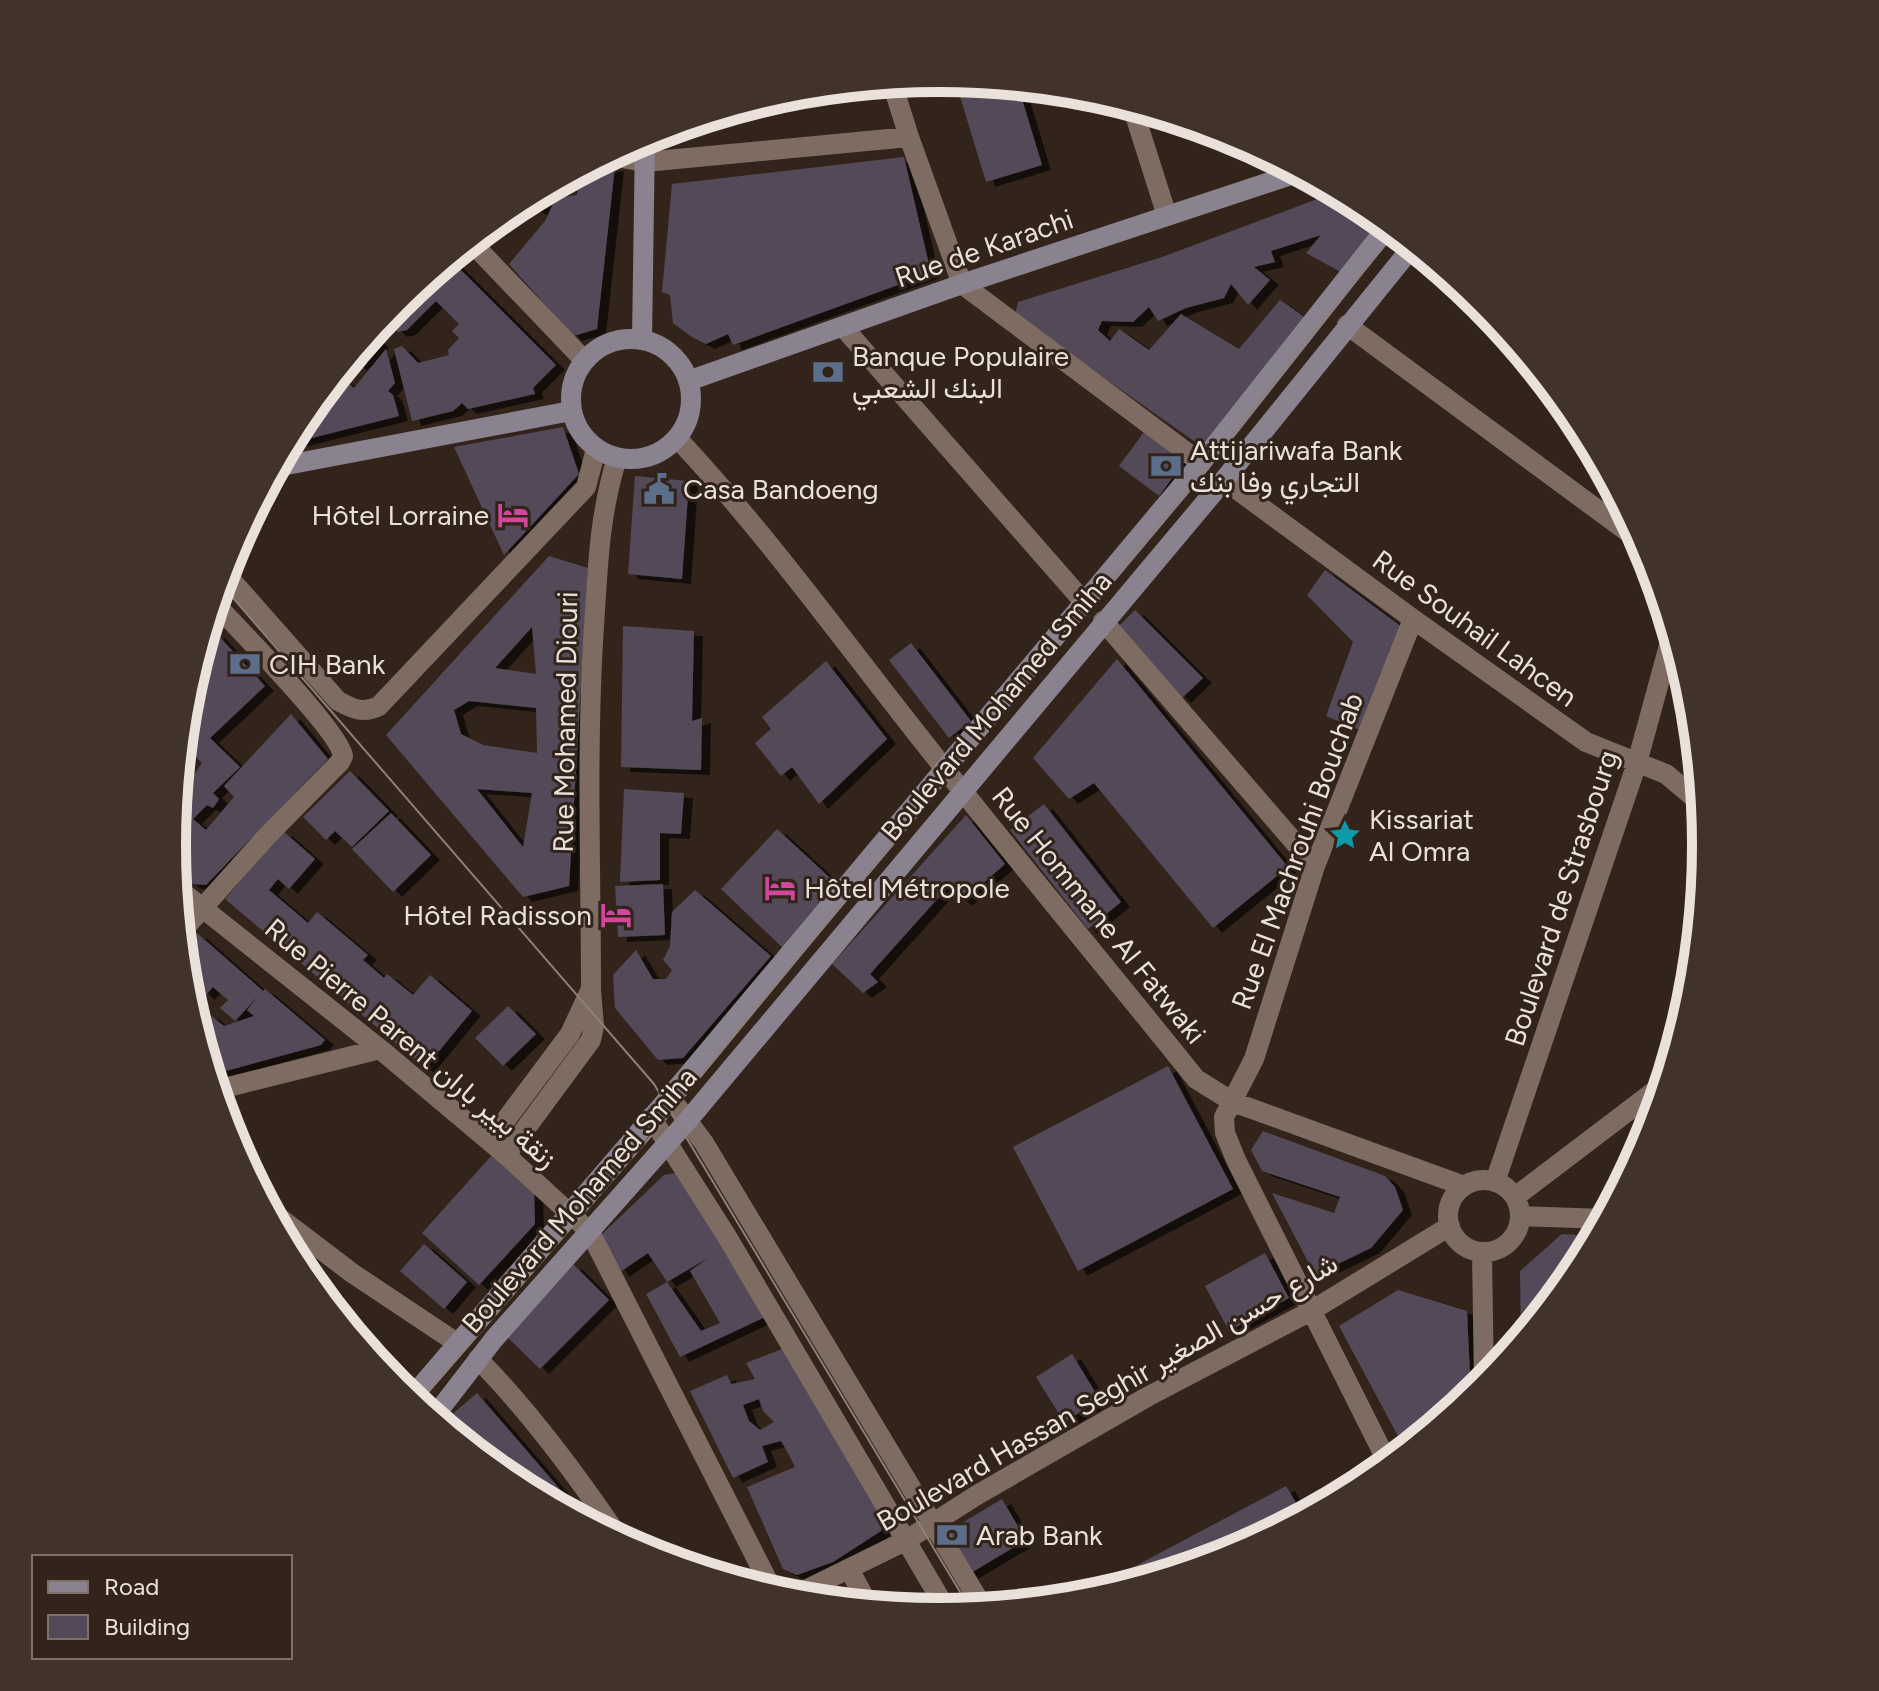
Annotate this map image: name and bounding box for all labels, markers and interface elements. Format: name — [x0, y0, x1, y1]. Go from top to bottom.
street label: Rue de Karachi — [890, 202, 1078, 294]
place label: Banque Populaire البنك الشعبي — [852, 339, 1069, 411]
bank icon: Banque Populaire البنك الشعبي — [811, 355, 845, 389]
place label: Attijariwafa Bank التجاري وفا بنك — [1190, 433, 1403, 505]
bank icon: Attijariwafa Bank التجاري وفا بنك — [1149, 449, 1183, 483]
public building icon: Casa Bandoeng — [642, 472, 676, 506]
place label: Casa Bandoeng — [683, 472, 879, 506]
place label: Hôtel Lorraine — [311, 498, 489, 532]
hotel icon: Hôtel Lorraine — [496, 498, 530, 532]
street label: Rue Souhail Lahcen — [1366, 542, 1584, 714]
street label: Boulevard Mohamed Smiha — [873, 564, 1119, 848]
street label: Rue Mohamed Diouri — [546, 591, 584, 853]
bank icon: CIH Bank — [228, 647, 262, 681]
place label: CIH Bank — [269, 647, 386, 681]
street label: Rue El Machrouhi Bouchab — [1224, 688, 1370, 1014]
street label: Boulevard de Strasbourg — [1497, 746, 1625, 1050]
street label: Rue Hommane Al Fatwaki — [985, 780, 1213, 1050]
place label: Kissariat Al Omra — [1369, 802, 1474, 868]
place icon: Kissariat Al Omra — [1328, 818, 1362, 852]
hotel icon: Hôtel Métropole — [763, 871, 797, 905]
place label: Hôtel Métropole — [804, 871, 1010, 905]
place label: Hôtel Radisson — [403, 898, 592, 932]
hotel icon: Hôtel Radisson — [599, 898, 633, 932]
street label: Rue Pierre Parent زنقة بيير باران — [258, 911, 564, 1176]
street label: Boulevard Mohamed Smiha — [454, 1060, 704, 1340]
street label: Boulevard Hassan Seghir شارع حسن الصغير — [871, 1246, 1344, 1540]
bank icon: Arab Bank — [935, 1518, 969, 1552]
place label: Arab Bank — [976, 1518, 1103, 1552]
legend — [32, 1555, 292, 1659]
text: Road — [104, 1572, 159, 1601]
text: Building — [104, 1612, 190, 1641]

